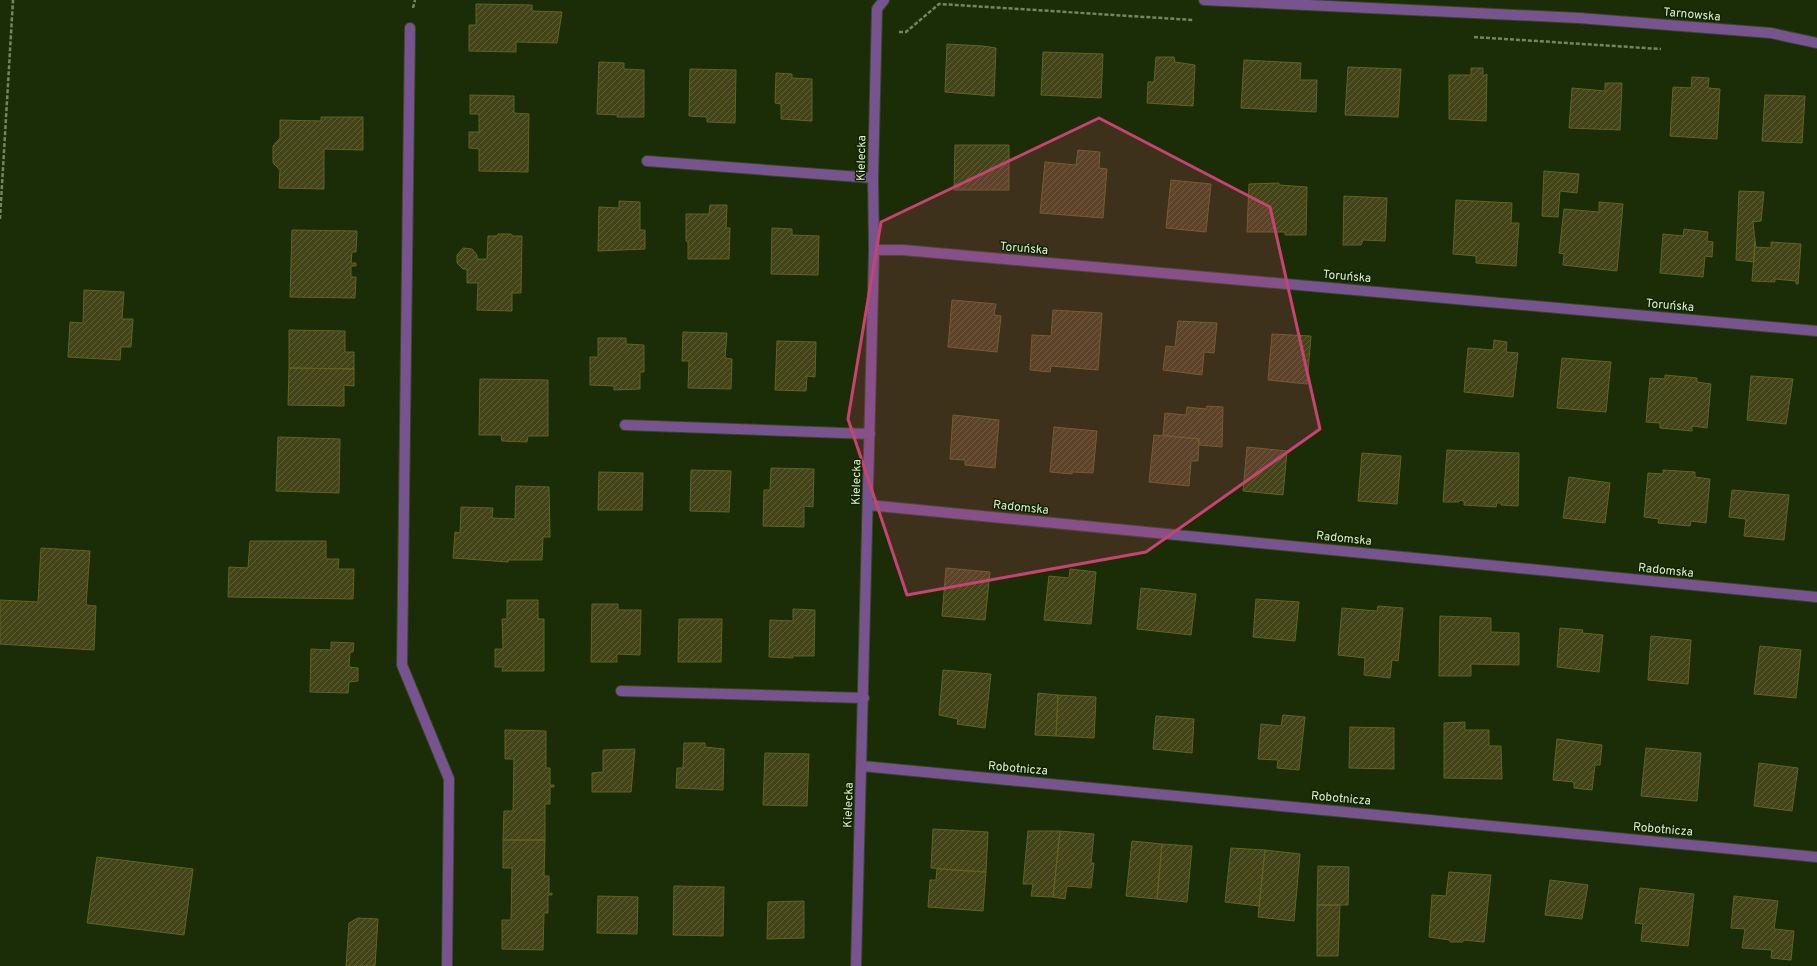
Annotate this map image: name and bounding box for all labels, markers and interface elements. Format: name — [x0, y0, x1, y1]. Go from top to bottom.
street label: Tarnowska — [1663, 5, 1721, 25]
street label: Kielecka — [854, 135, 870, 181]
street label: Toruńska — [999, 239, 1049, 259]
street label: Toruńska — [1322, 267, 1372, 287]
street label: Toruńska — [1645, 296, 1695, 316]
street label: Kielecka — [849, 459, 865, 505]
street label: Radomska — [992, 497, 1050, 519]
street label: Radomska — [1315, 528, 1373, 550]
street label: Radomska — [1637, 560, 1695, 582]
street label: Robotnicza — [987, 758, 1049, 780]
street label: Kielecka — [840, 782, 858, 828]
street label: Robotnicza — [1310, 788, 1372, 810]
street label: Robotnicza — [1632, 819, 1694, 841]

